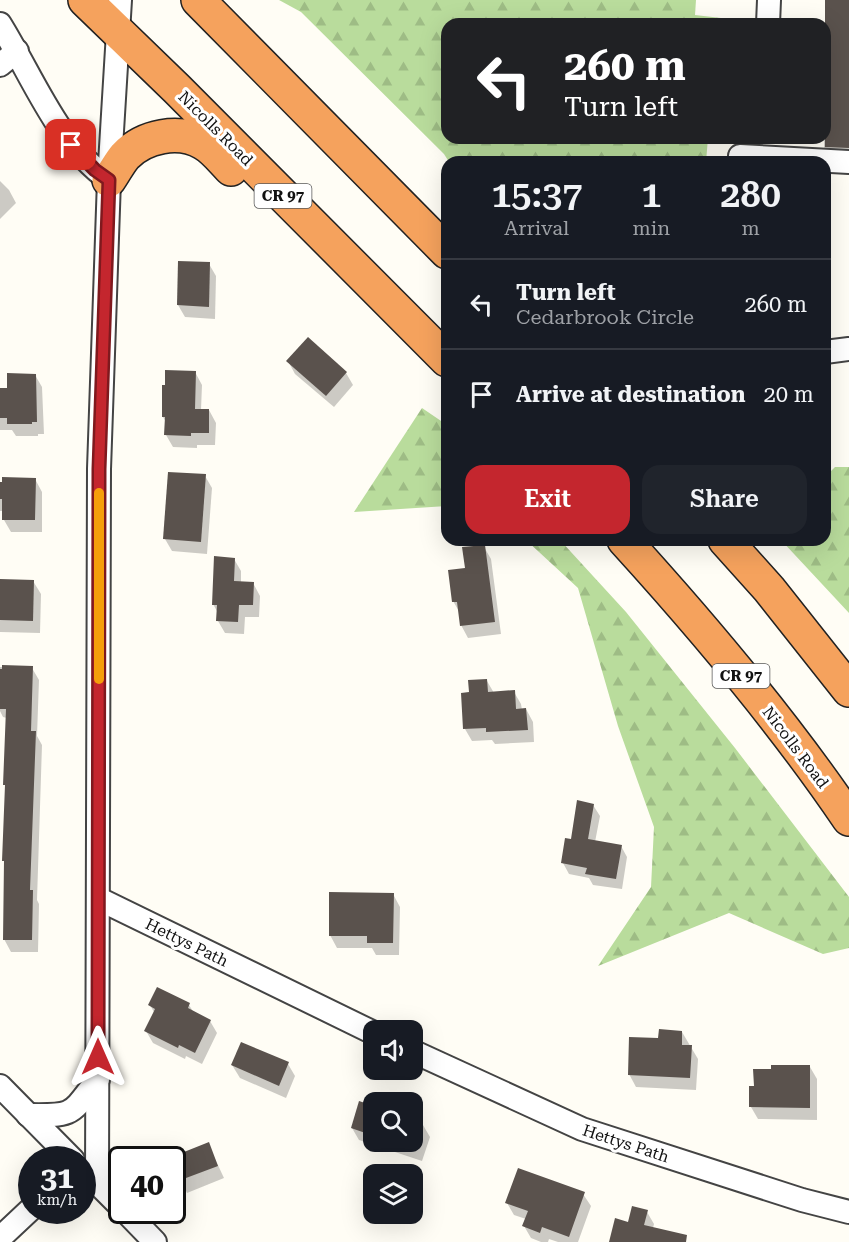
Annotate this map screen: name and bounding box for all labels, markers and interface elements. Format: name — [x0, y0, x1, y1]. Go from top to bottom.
text: 260 m — [564, 41, 686, 90]
icon: left — [465, 42, 543, 120]
street label: Nicolls Road — [174, 87, 257, 170]
text: Turn left — [564, 91, 678, 123]
pin — [45, 119, 96, 170]
icon: arrive — [54, 128, 87, 161]
text: 15:37 — [491, 174, 582, 216]
text: 1 — [641, 174, 661, 216]
text: 280 — [720, 174, 781, 216]
road number: CR 97 — [254, 184, 312, 208]
text: Arrival — [504, 216, 569, 240]
text: min — [633, 216, 670, 240]
text: m — [741, 216, 760, 240]
text: Turn left — [516, 280, 616, 305]
icon: left — [465, 288, 498, 321]
text: 260 m — [744, 292, 807, 317]
text: Cedarbrook Circle — [516, 305, 694, 329]
icon: arrive — [465, 378, 498, 411]
text: Arrive at destination — [516, 382, 745, 407]
text: 20 m — [763, 382, 814, 407]
button: Exit — [465, 465, 630, 534]
button: Share — [642, 465, 807, 534]
road number: CR 97 — [712, 664, 770, 688]
street label: Nicolls Road — [759, 703, 833, 792]
street label: Hettys Path — [142, 914, 231, 971]
map controls — [363, 1020, 423, 1224]
button: sound — [363, 1020, 423, 1080]
position arrow — [66, 1025, 130, 1089]
button: search — [363, 1092, 423, 1152]
street label: Hettys Path — [580, 1121, 671, 1166]
speed limit sign: 40 — [108, 1146, 186, 1224]
text: 31 — [40, 1160, 74, 1195]
button: layers — [363, 1164, 423, 1224]
text: km/h — [37, 1191, 77, 1209]

